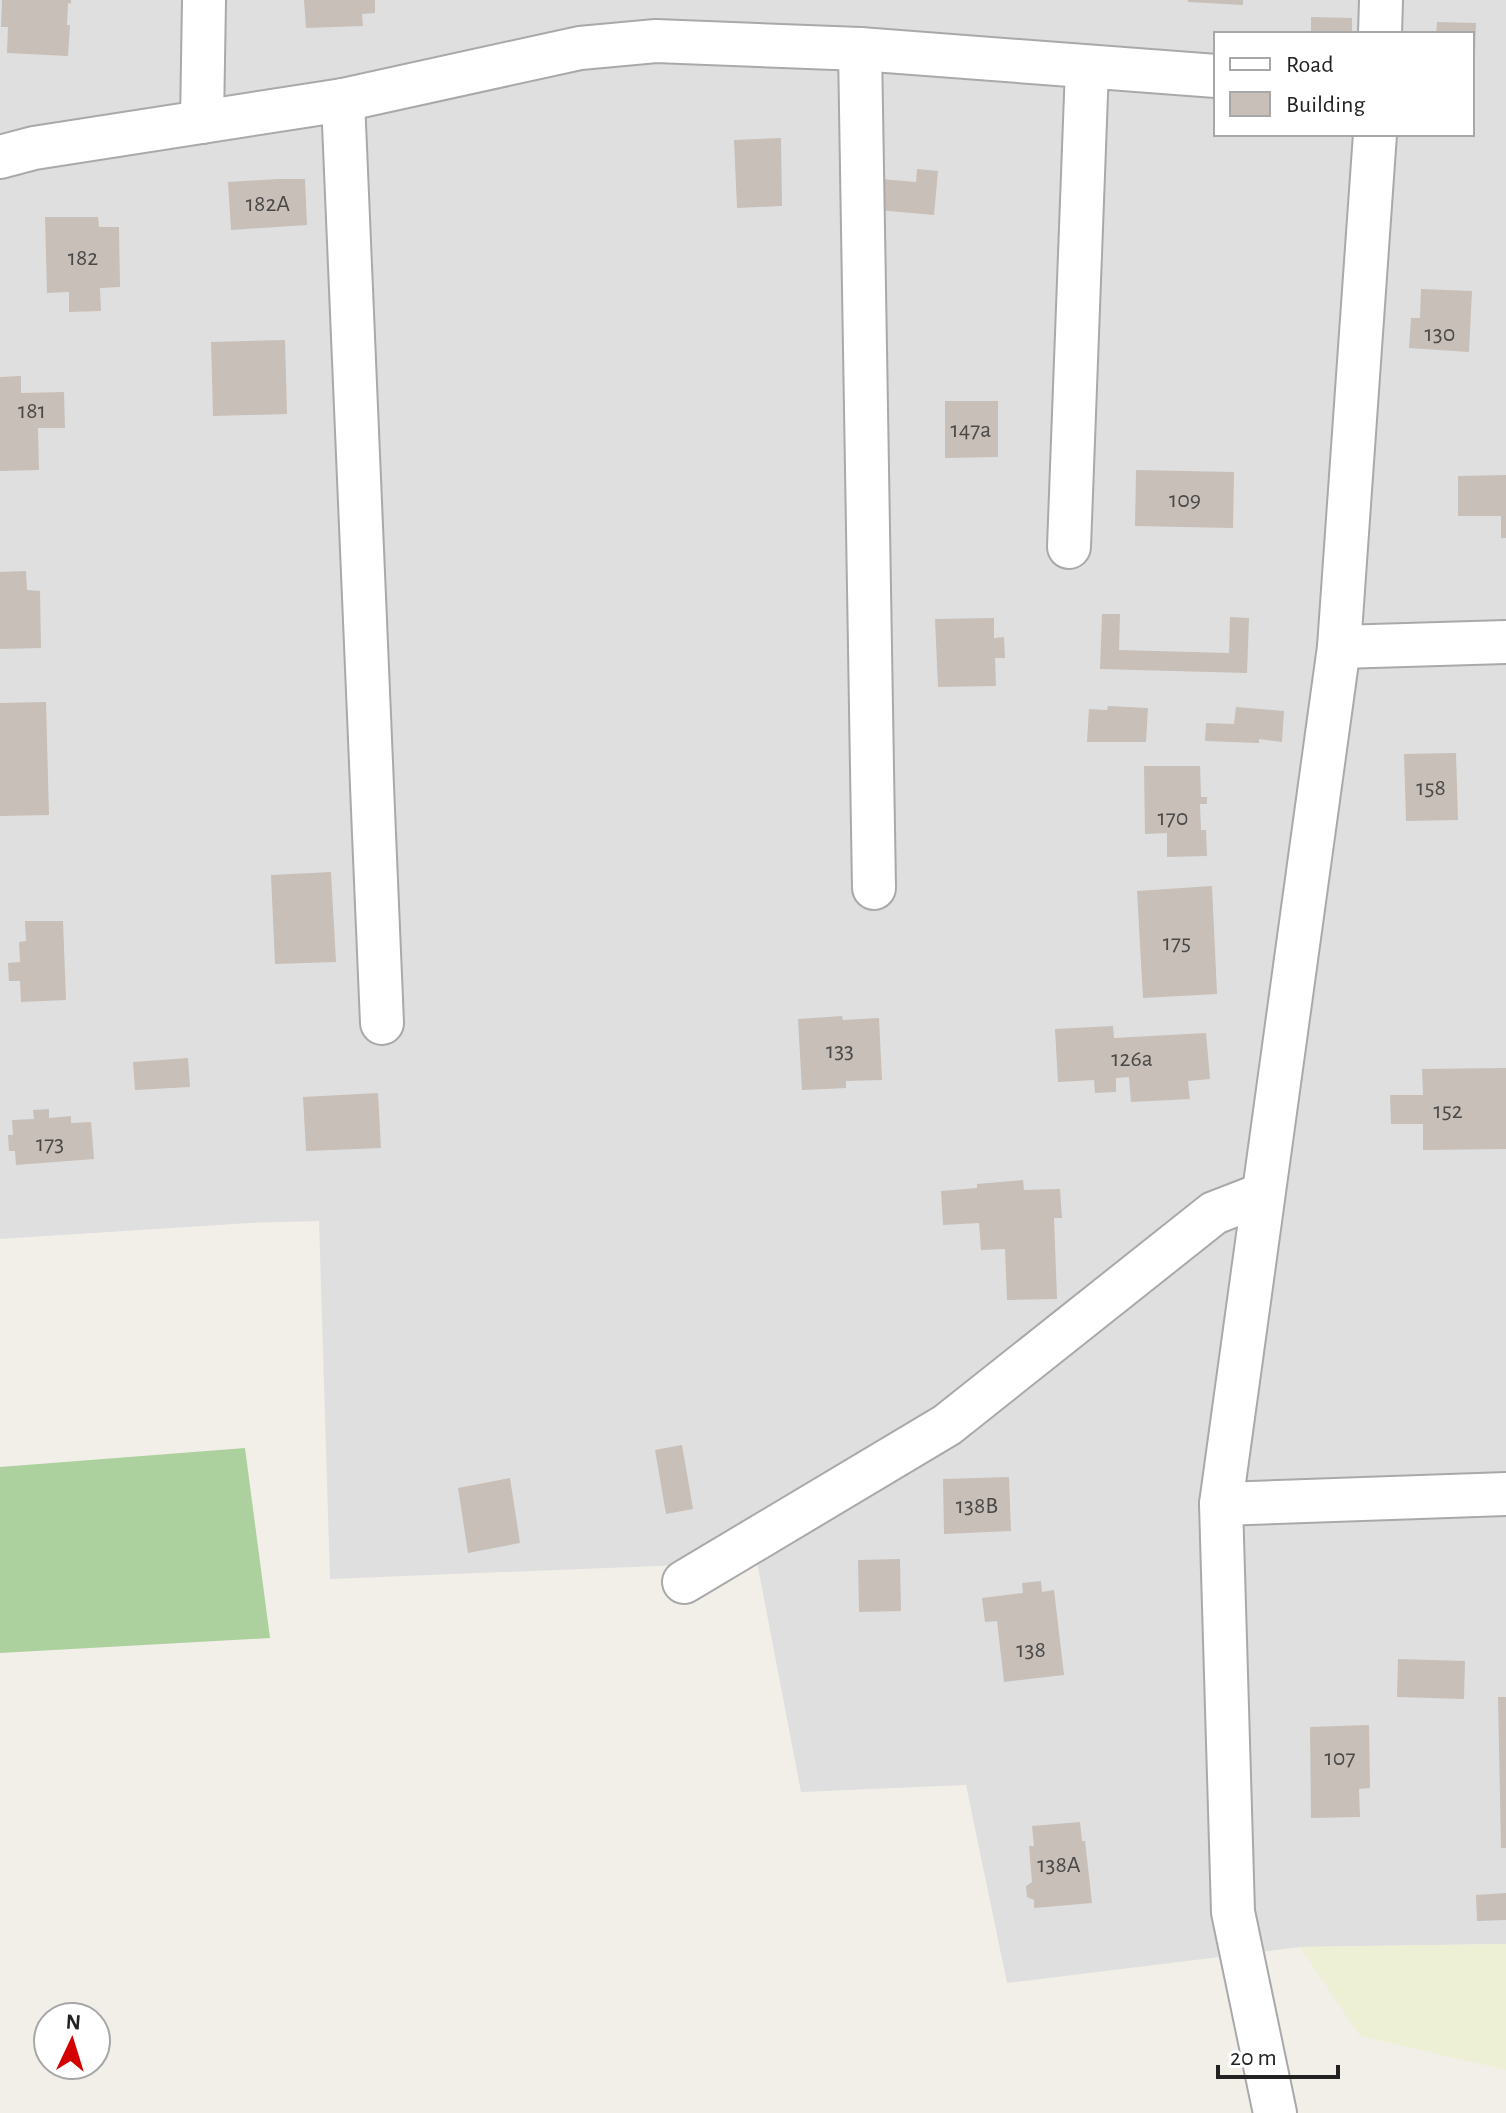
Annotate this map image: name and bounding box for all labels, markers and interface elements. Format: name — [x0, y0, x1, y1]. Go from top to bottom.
legend — [1214, 32, 1474, 136]
text: Road — [1286, 53, 1334, 77]
text: Building — [1286, 93, 1365, 117]
house number: 182A — [246, 192, 290, 216]
house number: 182 — [68, 246, 98, 270]
house number: 130 — [1425, 322, 1455, 346]
house number: 181 — [18, 399, 46, 423]
house number: 147a — [951, 418, 991, 442]
house number: 109 — [1169, 488, 1201, 512]
house number: 158 — [1416, 776, 1446, 800]
house number: 170 — [1158, 806, 1188, 830]
house number: 175 — [1163, 931, 1191, 955]
house number: 133 — [826, 1039, 854, 1063]
house number: 126a — [1111, 1047, 1153, 1071]
house number: 152 — [1433, 1099, 1463, 1123]
house number: 173 — [36, 1132, 64, 1156]
house number: 138B — [956, 1494, 998, 1518]
house number: 138 — [1016, 1638, 1046, 1662]
house number: 107 — [1325, 1746, 1355, 1770]
house number: 138A — [1037, 1853, 1081, 1877]
north arrow — [32, 2001, 112, 2081]
text: N — [65, 2011, 82, 2034]
scale bar — [1218, 2029, 1338, 2079]
text: 20 m — [1230, 2046, 1277, 2070]

